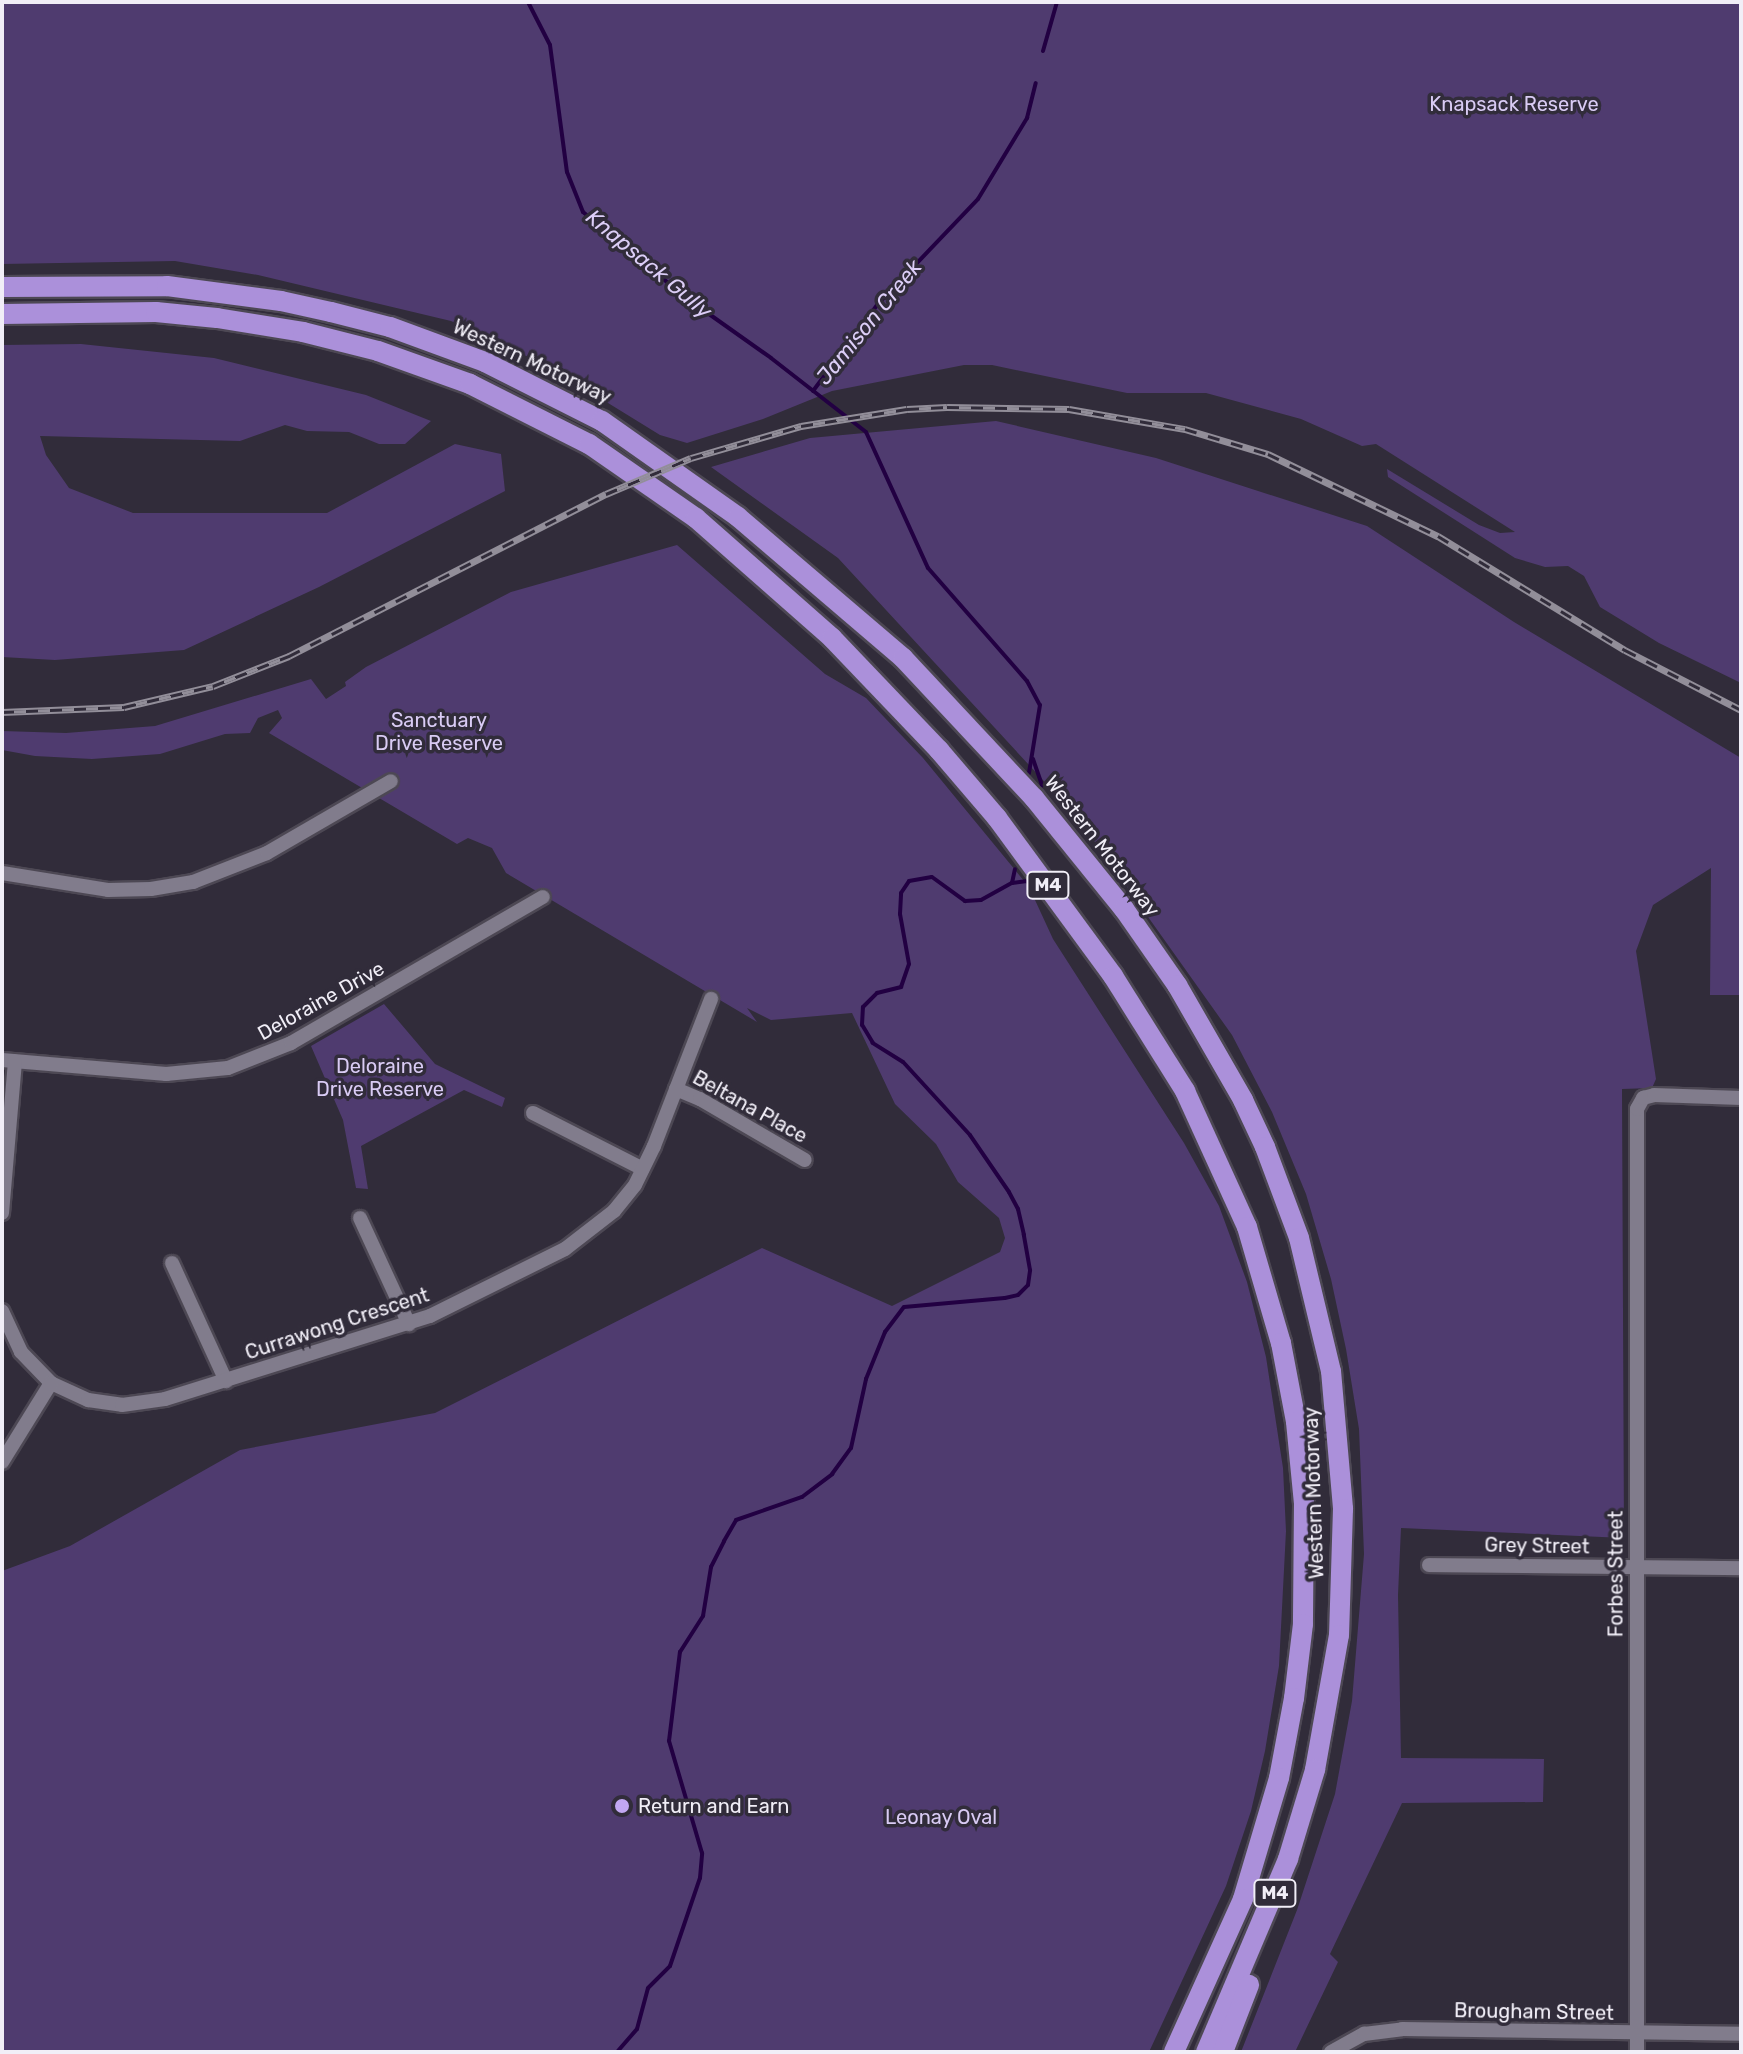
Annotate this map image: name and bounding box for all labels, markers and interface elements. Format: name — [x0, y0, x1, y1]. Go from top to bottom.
park label: Knapsack Reserve — [1429, 92, 1599, 116]
water label: Knapsack Gully — [581, 204, 717, 324]
water label: Jamison Creek — [811, 254, 927, 390]
street label: Western Motorway — [449, 315, 615, 409]
park label: Sanctuary Drive Reserve — [375, 709, 503, 756]
street label: Western Motorway — [1039, 771, 1165, 921]
road number: M4 — [1026, 871, 1070, 899]
street label: Deloraine Drive — [254, 956, 388, 1046]
park label: Deloraine Drive Reserve — [316, 1054, 444, 1101]
street label: Beltana Place — [689, 1066, 811, 1148]
street label: Currawong Crescent — [242, 1283, 432, 1365]
street label: Western Motorway — [1299, 1406, 1329, 1580]
street label: Forbes Street — [1604, 1511, 1628, 1637]
street label: Grey Street — [1484, 1533, 1590, 1559]
place label: Return and Earn — [638, 1794, 789, 1818]
marker: Return and Earn — [613, 1797, 631, 1815]
park label: Leonay Oval — [885, 1805, 997, 1829]
road number: M4 — [1253, 1879, 1297, 1907]
street label: Brougham Street — [1454, 1999, 1614, 2025]

